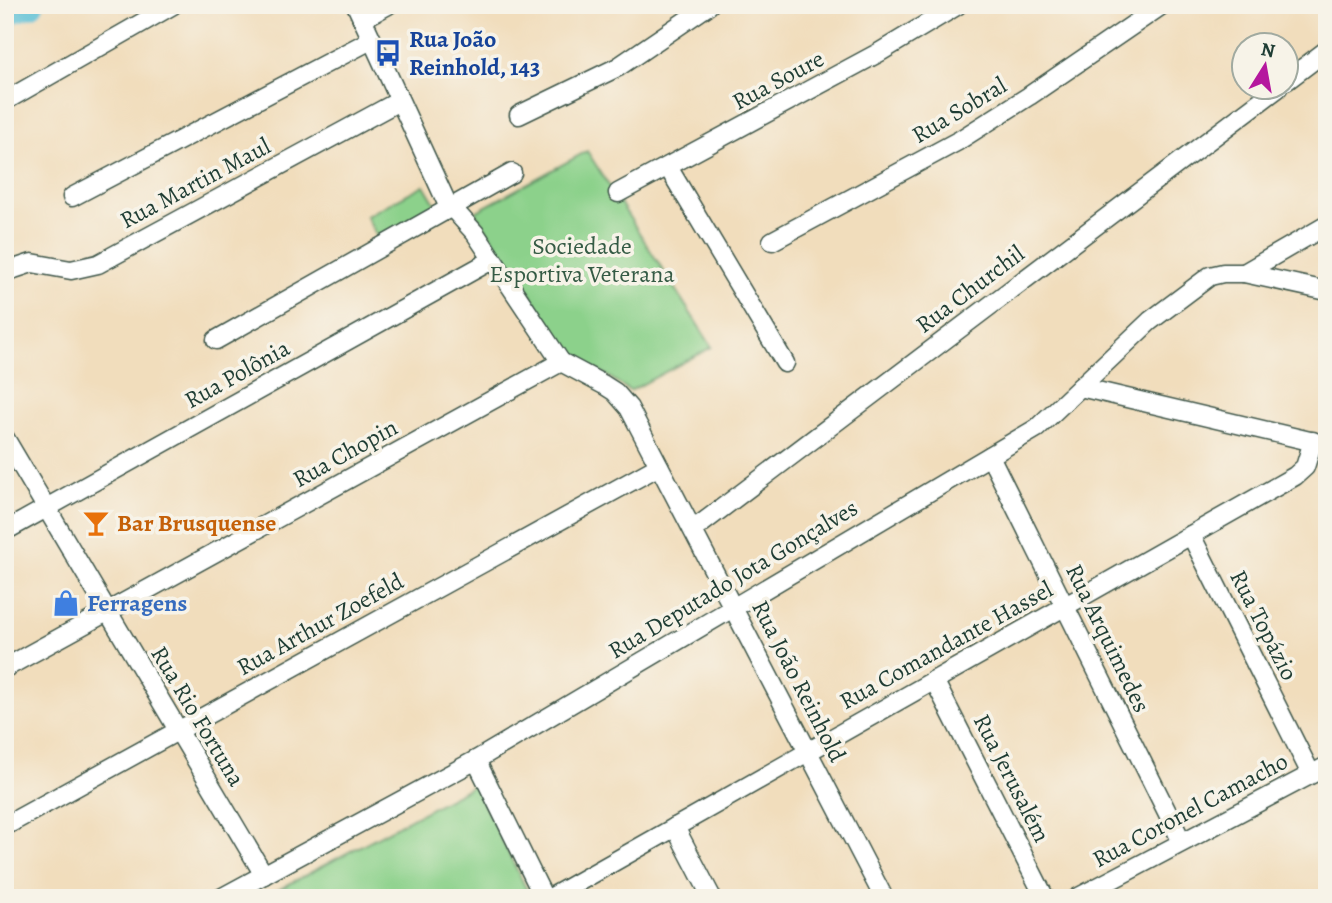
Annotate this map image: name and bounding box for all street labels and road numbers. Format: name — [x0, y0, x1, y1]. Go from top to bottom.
street label: Rua Soure — [726, 42, 830, 118]
street label: Rua Sobral — [906, 69, 1012, 151]
street label: Rua Martin Maul — [114, 130, 276, 236]
street label: Rua Churchil — [909, 238, 1031, 340]
street label: Rua Polônia — [179, 332, 296, 416]
street label: Rua Chopin — [287, 411, 403, 495]
street label: Rua Deputado Jota Gonçalves — [602, 492, 864, 666]
street label: Rua Arquimedes — [1058, 558, 1158, 718]
street label: Rua Topázio — [1222, 564, 1306, 686]
street label: Rua Arthur Zoefeld — [231, 565, 409, 683]
street label: Rua Comandante Hassel — [834, 573, 1058, 717]
street label: Rua João Reinhold — [744, 595, 854, 768]
street label: Rua Rio Fortuna — [144, 640, 253, 793]
street label: Rua Jerusalém — [966, 708, 1058, 848]
street label: Rua Coronel Camacho — [1087, 745, 1293, 875]

